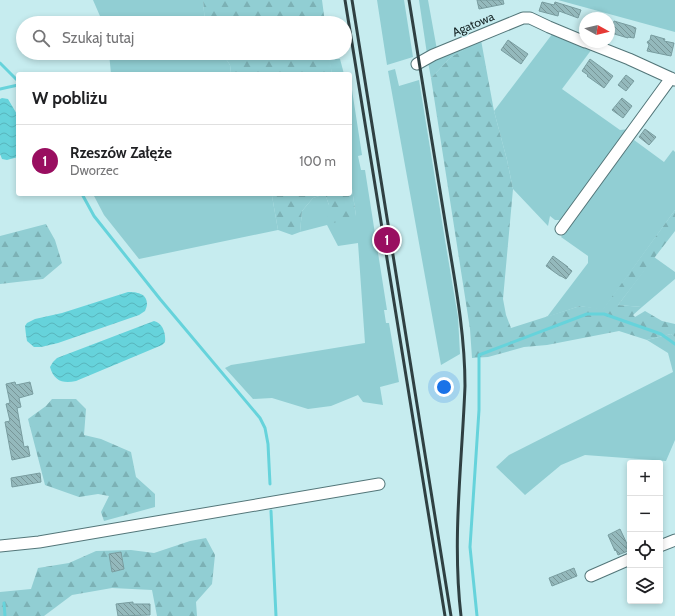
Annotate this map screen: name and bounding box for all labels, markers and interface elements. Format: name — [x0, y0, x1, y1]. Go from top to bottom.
street label: Agatowa — [450, 8, 496, 39]
north arrow — [579, 12, 615, 48]
search box — [16, 16, 352, 60]
icon: search — [30, 27, 52, 49]
text: Szukaj tutaj — [62, 29, 134, 47]
text: W pobliżu — [32, 88, 107, 108]
text: Rzeszów Załęże — [70, 144, 172, 162]
text: 1 — [43, 153, 47, 169]
text: 100 m — [299, 153, 336, 169]
text: Dworzec — [70, 162, 119, 178]
pin: 1 — [374, 225, 400, 255]
your location — [434, 377, 454, 397]
map controls — [627, 460, 663, 604]
button: + — [627, 460, 663, 496]
button: − — [627, 496, 663, 532]
button: locate — [627, 532, 663, 568]
button: layers — [627, 568, 663, 604]

